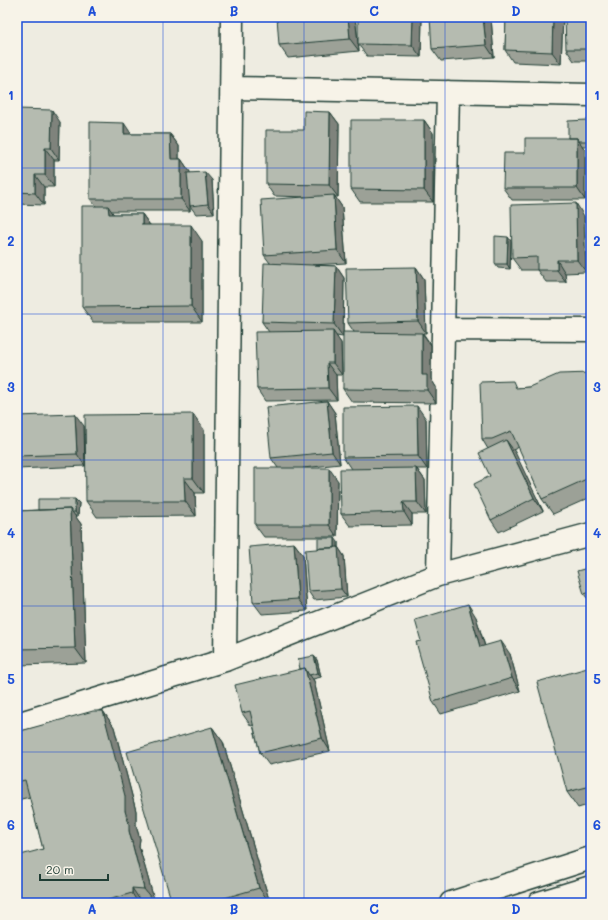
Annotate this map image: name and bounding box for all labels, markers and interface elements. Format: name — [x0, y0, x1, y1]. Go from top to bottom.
text: A — [87, 2, 97, 19]
text: B — [230, 2, 239, 19]
text: C — [369, 2, 379, 19]
text: D — [511, 2, 521, 19]
text: 1 — [8, 86, 14, 103]
text: 1 — [594, 86, 600, 103]
text: 2 — [7, 232, 15, 249]
text: 2 — [593, 232, 601, 249]
text: 3 — [7, 378, 15, 395]
text: 3 — [593, 378, 601, 395]
text: 4 — [7, 524, 15, 541]
text: 4 — [593, 524, 601, 541]
text: 5 — [7, 670, 15, 687]
text: 5 — [593, 670, 601, 687]
text: 6 — [7, 816, 15, 833]
text: 6 — [593, 816, 601, 833]
scale bar — [40, 856, 108, 882]
text: 20 m — [46, 861, 74, 877]
text: A — [87, 900, 97, 917]
text: B — [230, 900, 239, 917]
text: C — [369, 900, 379, 917]
text: D — [511, 900, 521, 917]

